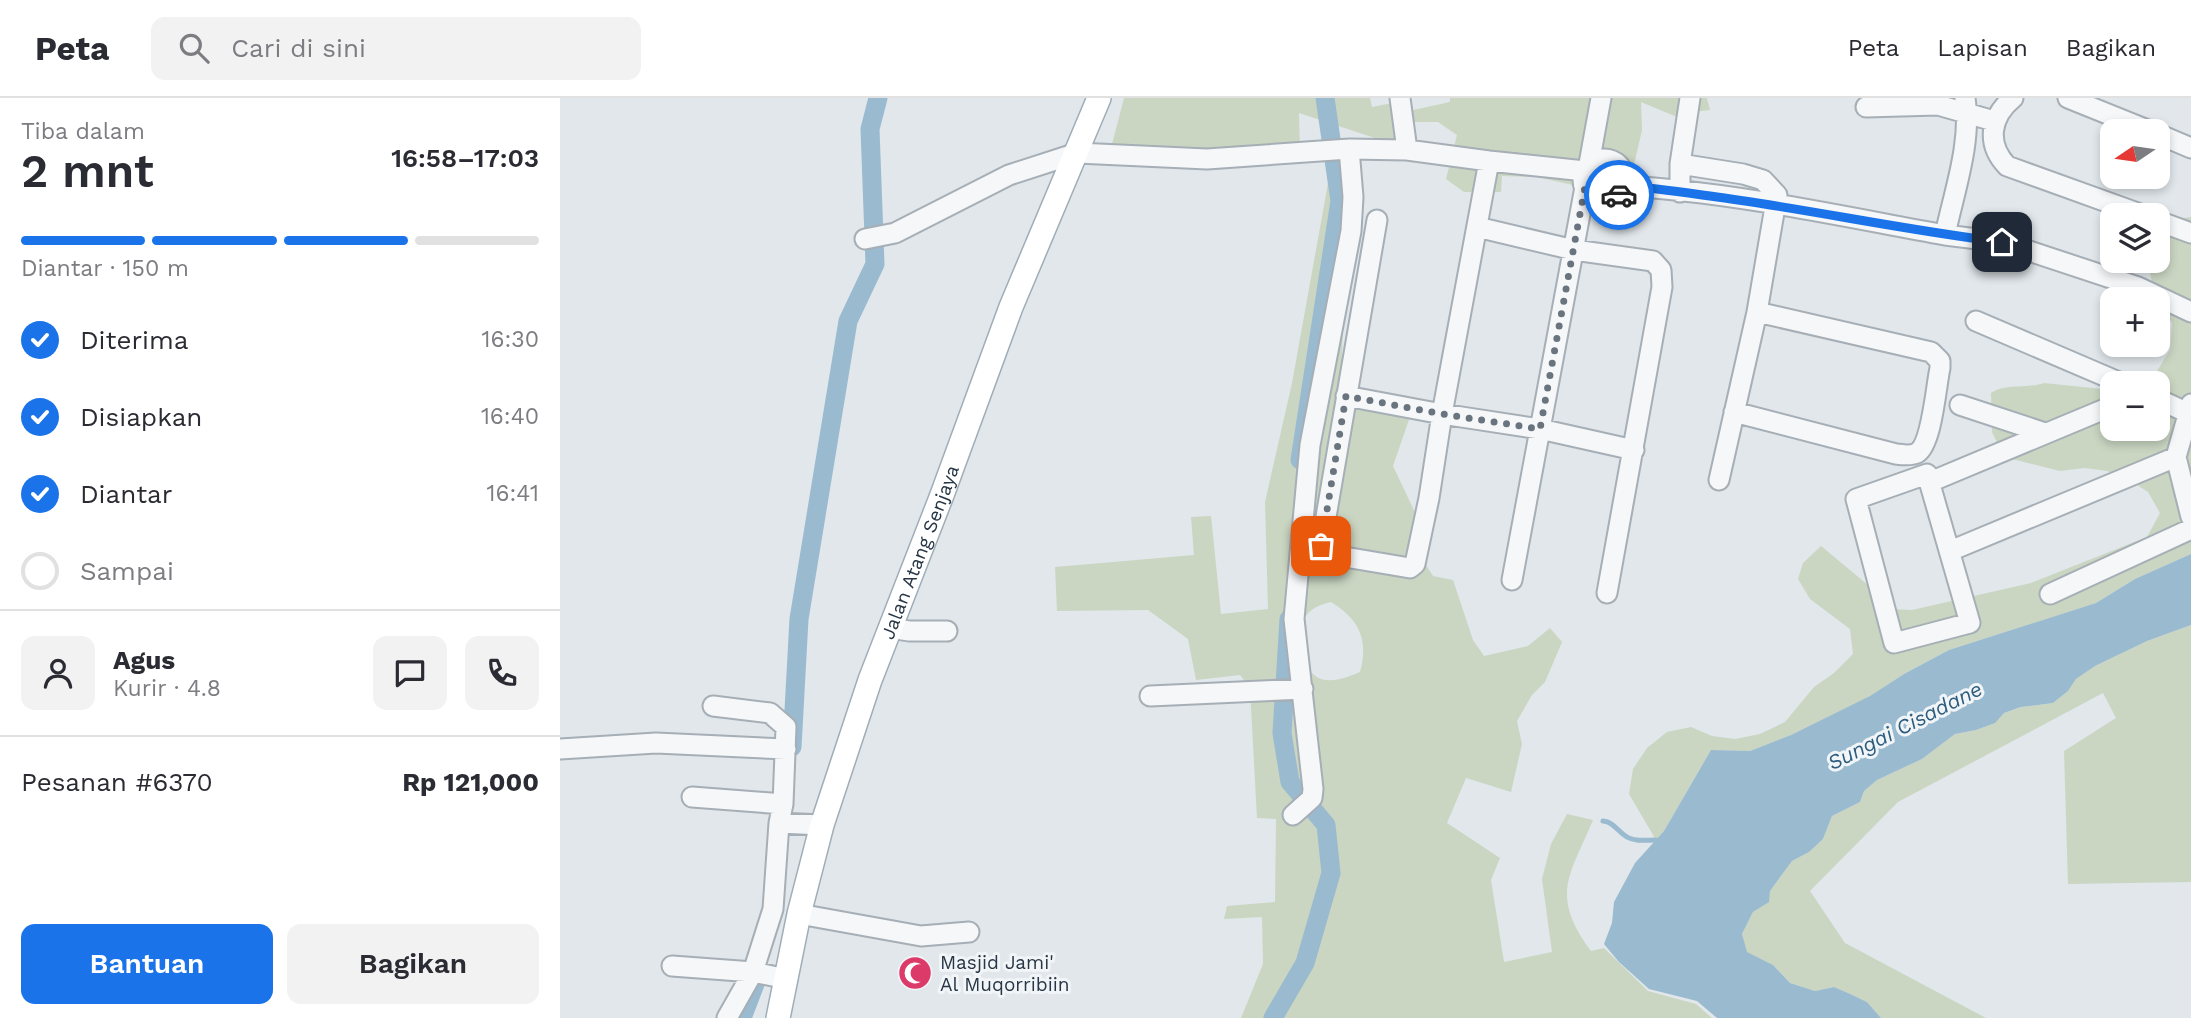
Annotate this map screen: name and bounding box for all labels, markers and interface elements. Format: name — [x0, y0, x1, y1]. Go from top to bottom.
search box — [151, 17, 641, 80]
text: Peta — [35, 29, 109, 68]
icon: search — [175, 29, 213, 67]
text: Cari di sini — [231, 33, 366, 63]
text: Peta — [1848, 34, 1899, 62]
text: Lapisan — [1937, 34, 2028, 62]
text: Bagikan — [2066, 34, 2156, 62]
text: Tiba dalam — [21, 118, 145, 145]
north arrow — [2100, 119, 2170, 189]
map controls — [2100, 119, 2170, 441]
text: 16:58–17:03 — [391, 143, 539, 173]
text: 2 mnt — [21, 144, 154, 198]
courier — [1584, 160, 1654, 230]
icon: car — [1600, 176, 1638, 214]
button: layers — [2100, 203, 2170, 273]
pin — [1972, 212, 2032, 272]
icon: home — [1983, 223, 2021, 261]
text: Diantar · 150 m — [21, 255, 189, 282]
button: + — [2100, 287, 2170, 357]
icon: check — [21, 321, 59, 359]
text: Diterima — [80, 325, 188, 355]
text: 16:30 — [482, 326, 539, 353]
button: − — [2100, 371, 2170, 441]
icon: check — [21, 398, 59, 436]
text: Disiapkan — [80, 402, 202, 432]
text: 16:40 — [481, 403, 539, 430]
street label: Jalan Atang Senjaya — [876, 462, 964, 643]
icon: check — [21, 475, 59, 513]
text: Diantar — [80, 479, 172, 509]
text: 16:41 — [487, 480, 539, 507]
pin — [1291, 516, 1351, 576]
icon: bag — [1302, 527, 1340, 565]
text: Sampai — [80, 556, 174, 586]
button: person — [21, 636, 95, 710]
button: chat — [373, 636, 447, 710]
button: phone — [465, 636, 539, 710]
text: Agus — [113, 645, 175, 675]
text: Kurir · 4.8 — [113, 675, 221, 702]
water label: Sungai Cisadane — [1823, 676, 1986, 775]
text: Pesanan #6370 — [21, 767, 213, 797]
text: Rp 121,000 — [402, 767, 539, 797]
button: Bantuan — [21, 924, 273, 1004]
button: Bagikan — [287, 924, 539, 1004]
place label: Masjid Jami' Al Muqorribiin — [940, 951, 1070, 996]
mosque icon: Masjid Jami' Al Muqorribiin — [896, 954, 934, 992]

